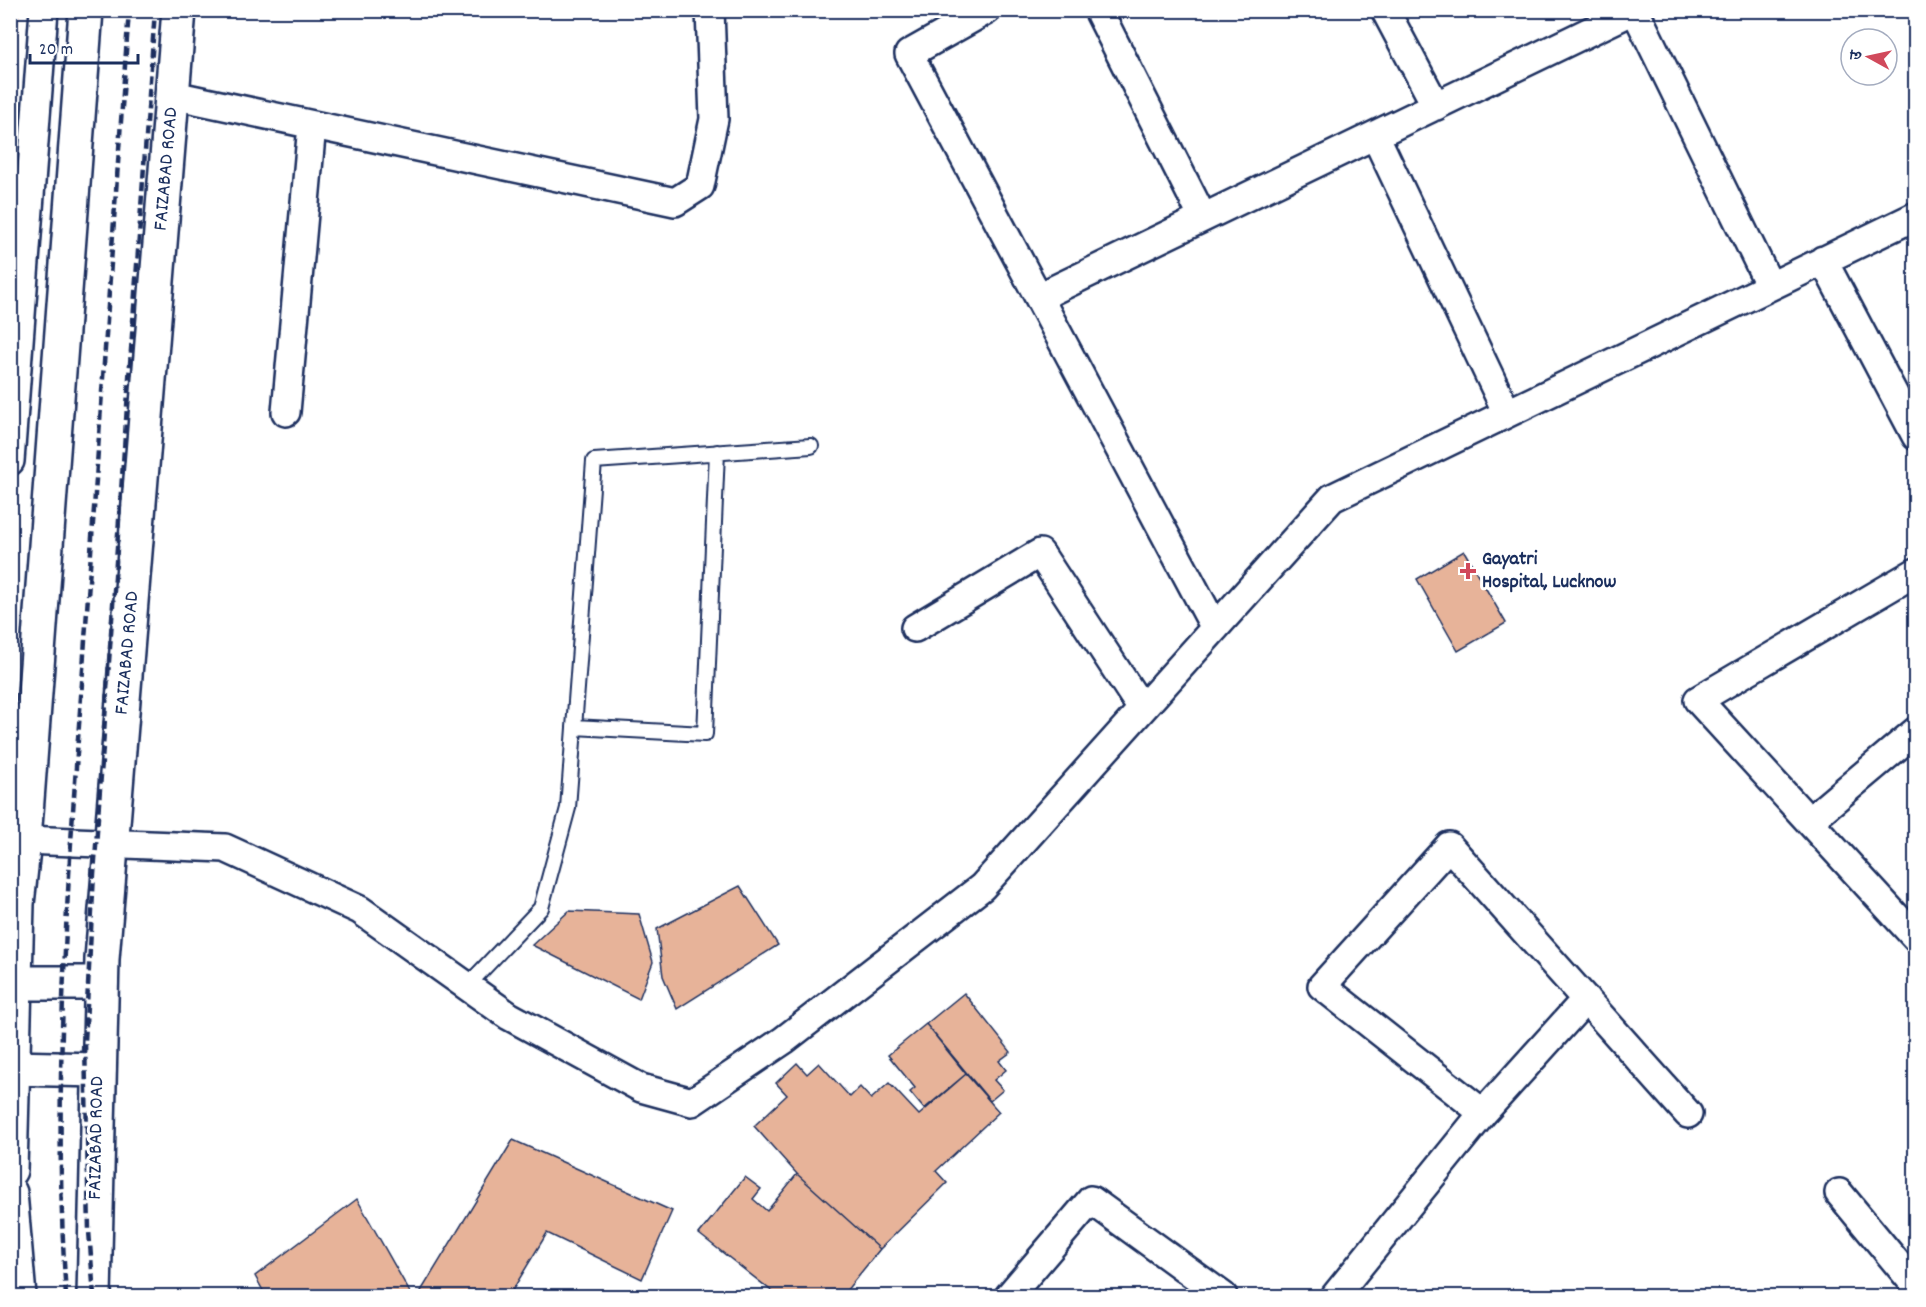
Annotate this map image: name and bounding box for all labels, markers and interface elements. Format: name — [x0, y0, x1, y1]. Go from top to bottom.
scale bar — [30, 27, 138, 65]
north arrow — [1839, 27, 1899, 87]
text: 20 m — [39, 38, 73, 63]
text: उ — [1844, 48, 1869, 62]
street label: FAIZABAD ROAD — [148, 106, 186, 232]
place label: Gayatri Hospital, Lucknow — [1482, 546, 1617, 597]
marker: Gayatri Hospital, Lucknow — [1459, 562, 1477, 580]
street label: FAIZABAD ROAD — [109, 590, 147, 716]
street label: FAIZABAD ROAD — [82, 1076, 112, 1200]

